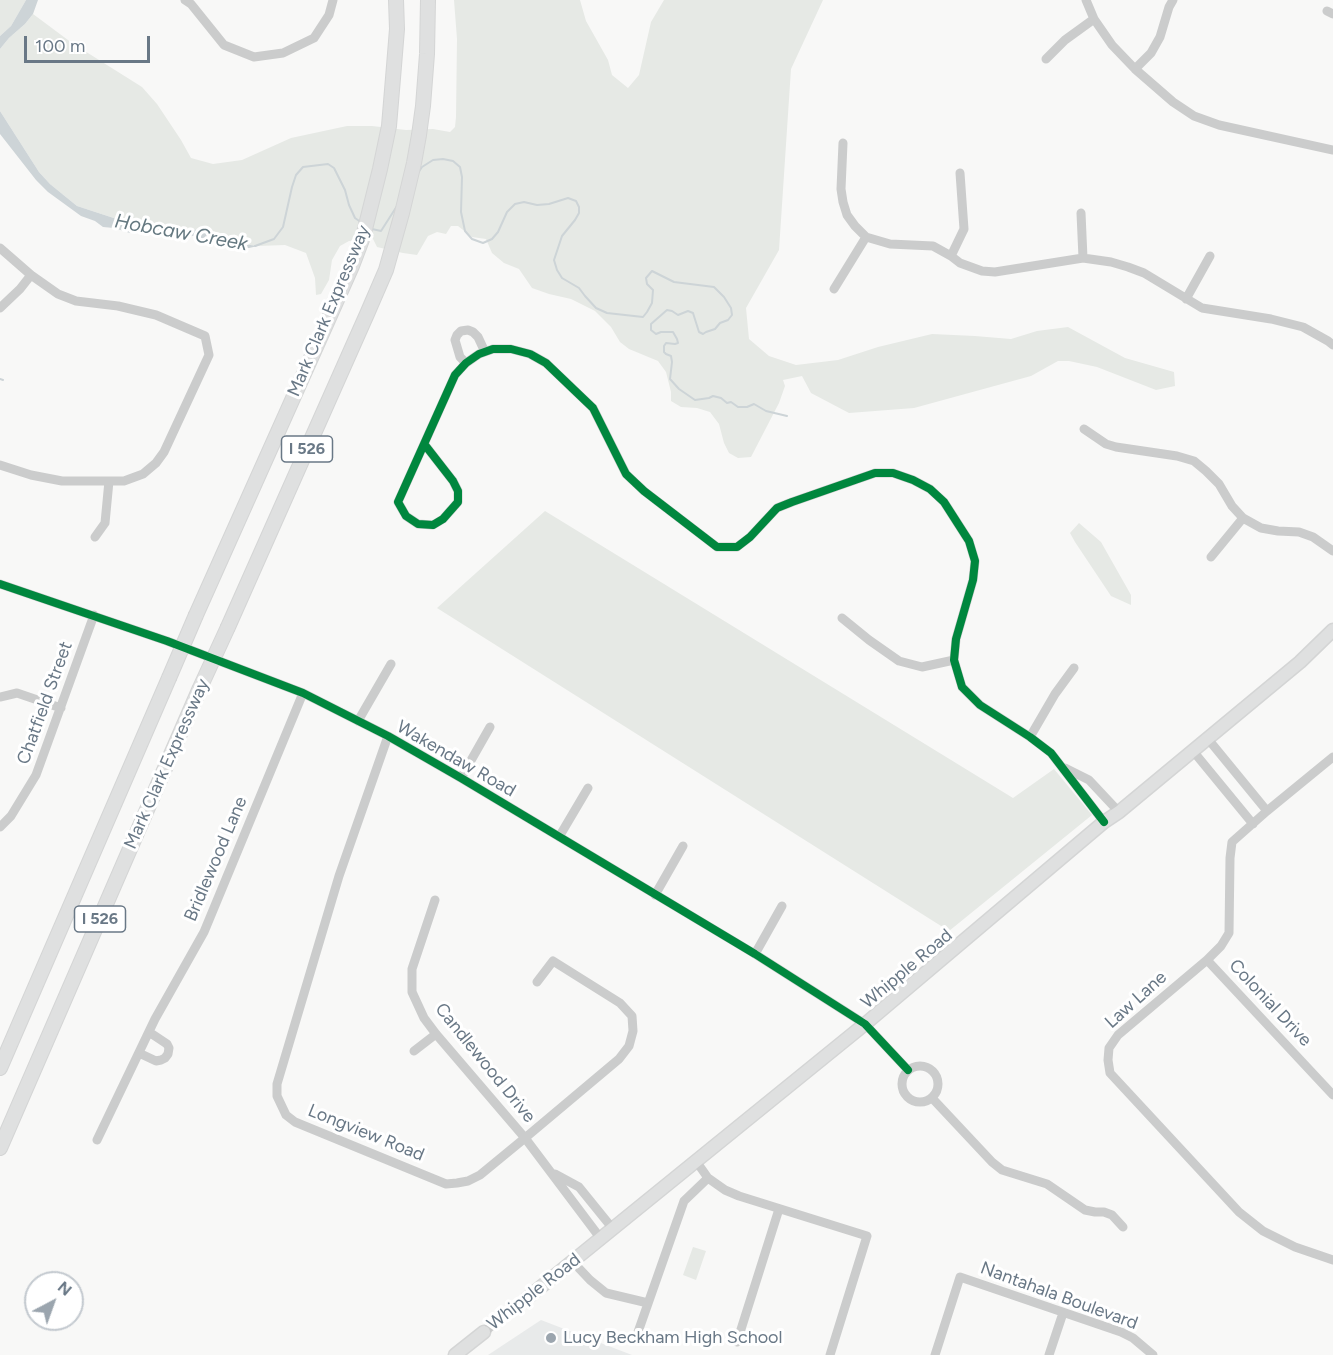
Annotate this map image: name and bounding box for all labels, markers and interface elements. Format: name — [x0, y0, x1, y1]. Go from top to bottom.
scale bar — [27, 24, 153, 62]
text: 100 m — [35, 35, 85, 57]
water label: Hobcaw Creek — [113, 210, 249, 256]
street label: Mark Clark Expressway — [283, 222, 375, 400]
road number: I 526 — [282, 436, 332, 462]
street label: Chatfield Street — [13, 639, 77, 767]
street label: Mark Clark Expressway — [120, 676, 214, 852]
street label: Wakendaw Road — [393, 716, 519, 802]
street label: Bridlewood Lane — [180, 793, 252, 925]
road number: I 526 — [74, 906, 126, 932]
street label: Whipple Road — [857, 925, 957, 1013]
street label: Colonial Drive — [1224, 955, 1316, 1051]
street label: Law Lane — [1101, 967, 1171, 1033]
street label: Candlewood Drive — [430, 999, 540, 1127]
street label: Longview Road — [305, 1100, 427, 1166]
street label: Whipple Road — [483, 1249, 585, 1335]
street label: Nantahala Boulevard — [977, 1257, 1141, 1335]
north arrow — [24, 1271, 84, 1331]
text: N — [54, 1277, 76, 1300]
place label: Lucy Beckham High School — [563, 1327, 783, 1349]
marker: Lucy Beckham High School — [544, 1331, 558, 1345]

